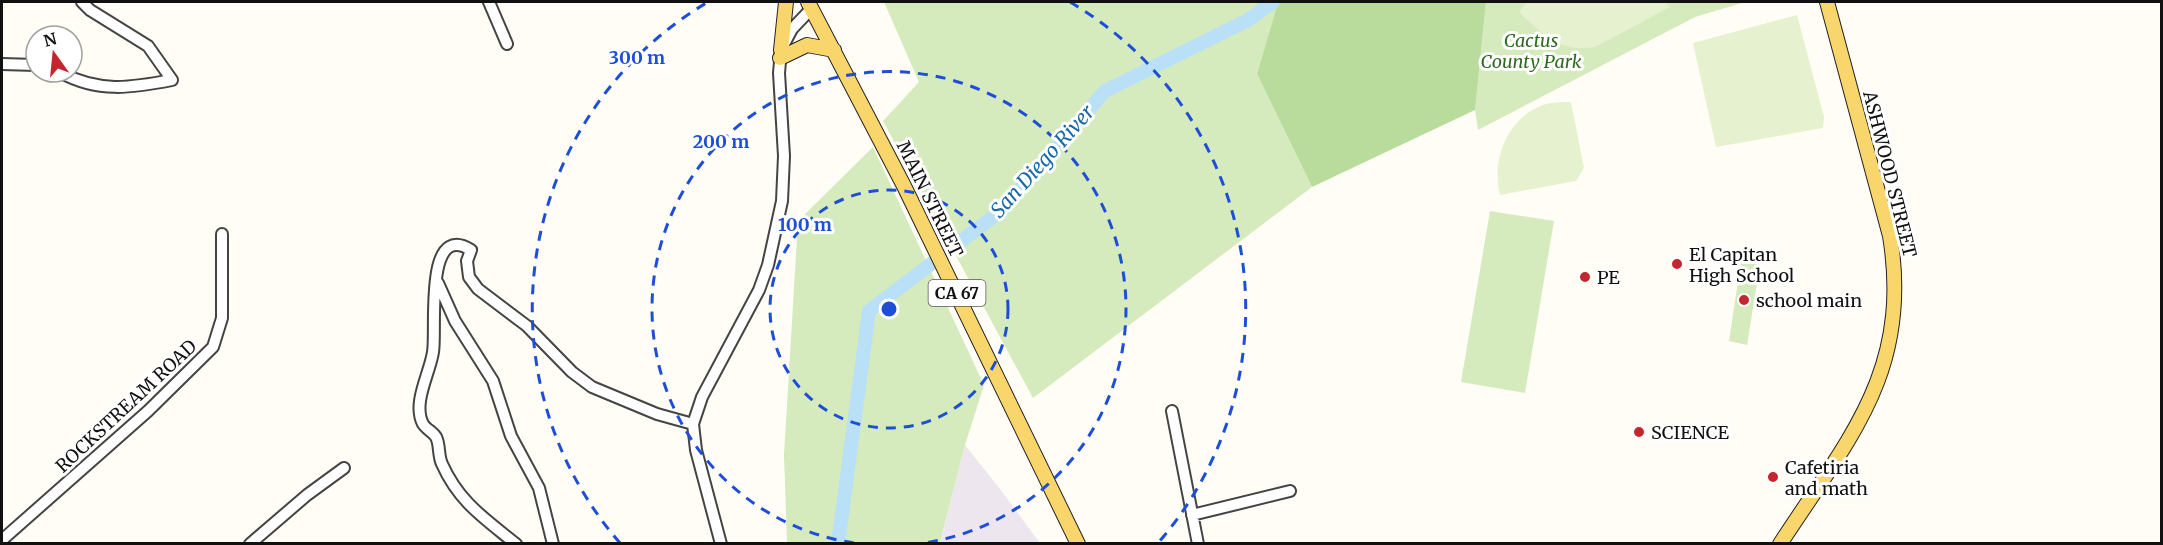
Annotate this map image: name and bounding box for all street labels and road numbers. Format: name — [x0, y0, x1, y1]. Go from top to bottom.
street label: ASHWOOD STREET — [1858, 87, 1922, 260]
street label: MAIN STREET — [892, 137, 968, 261]
road number: CA 67 — [928, 280, 986, 306]
street label: ROCKSTREAM ROAD — [51, 335, 201, 477]

